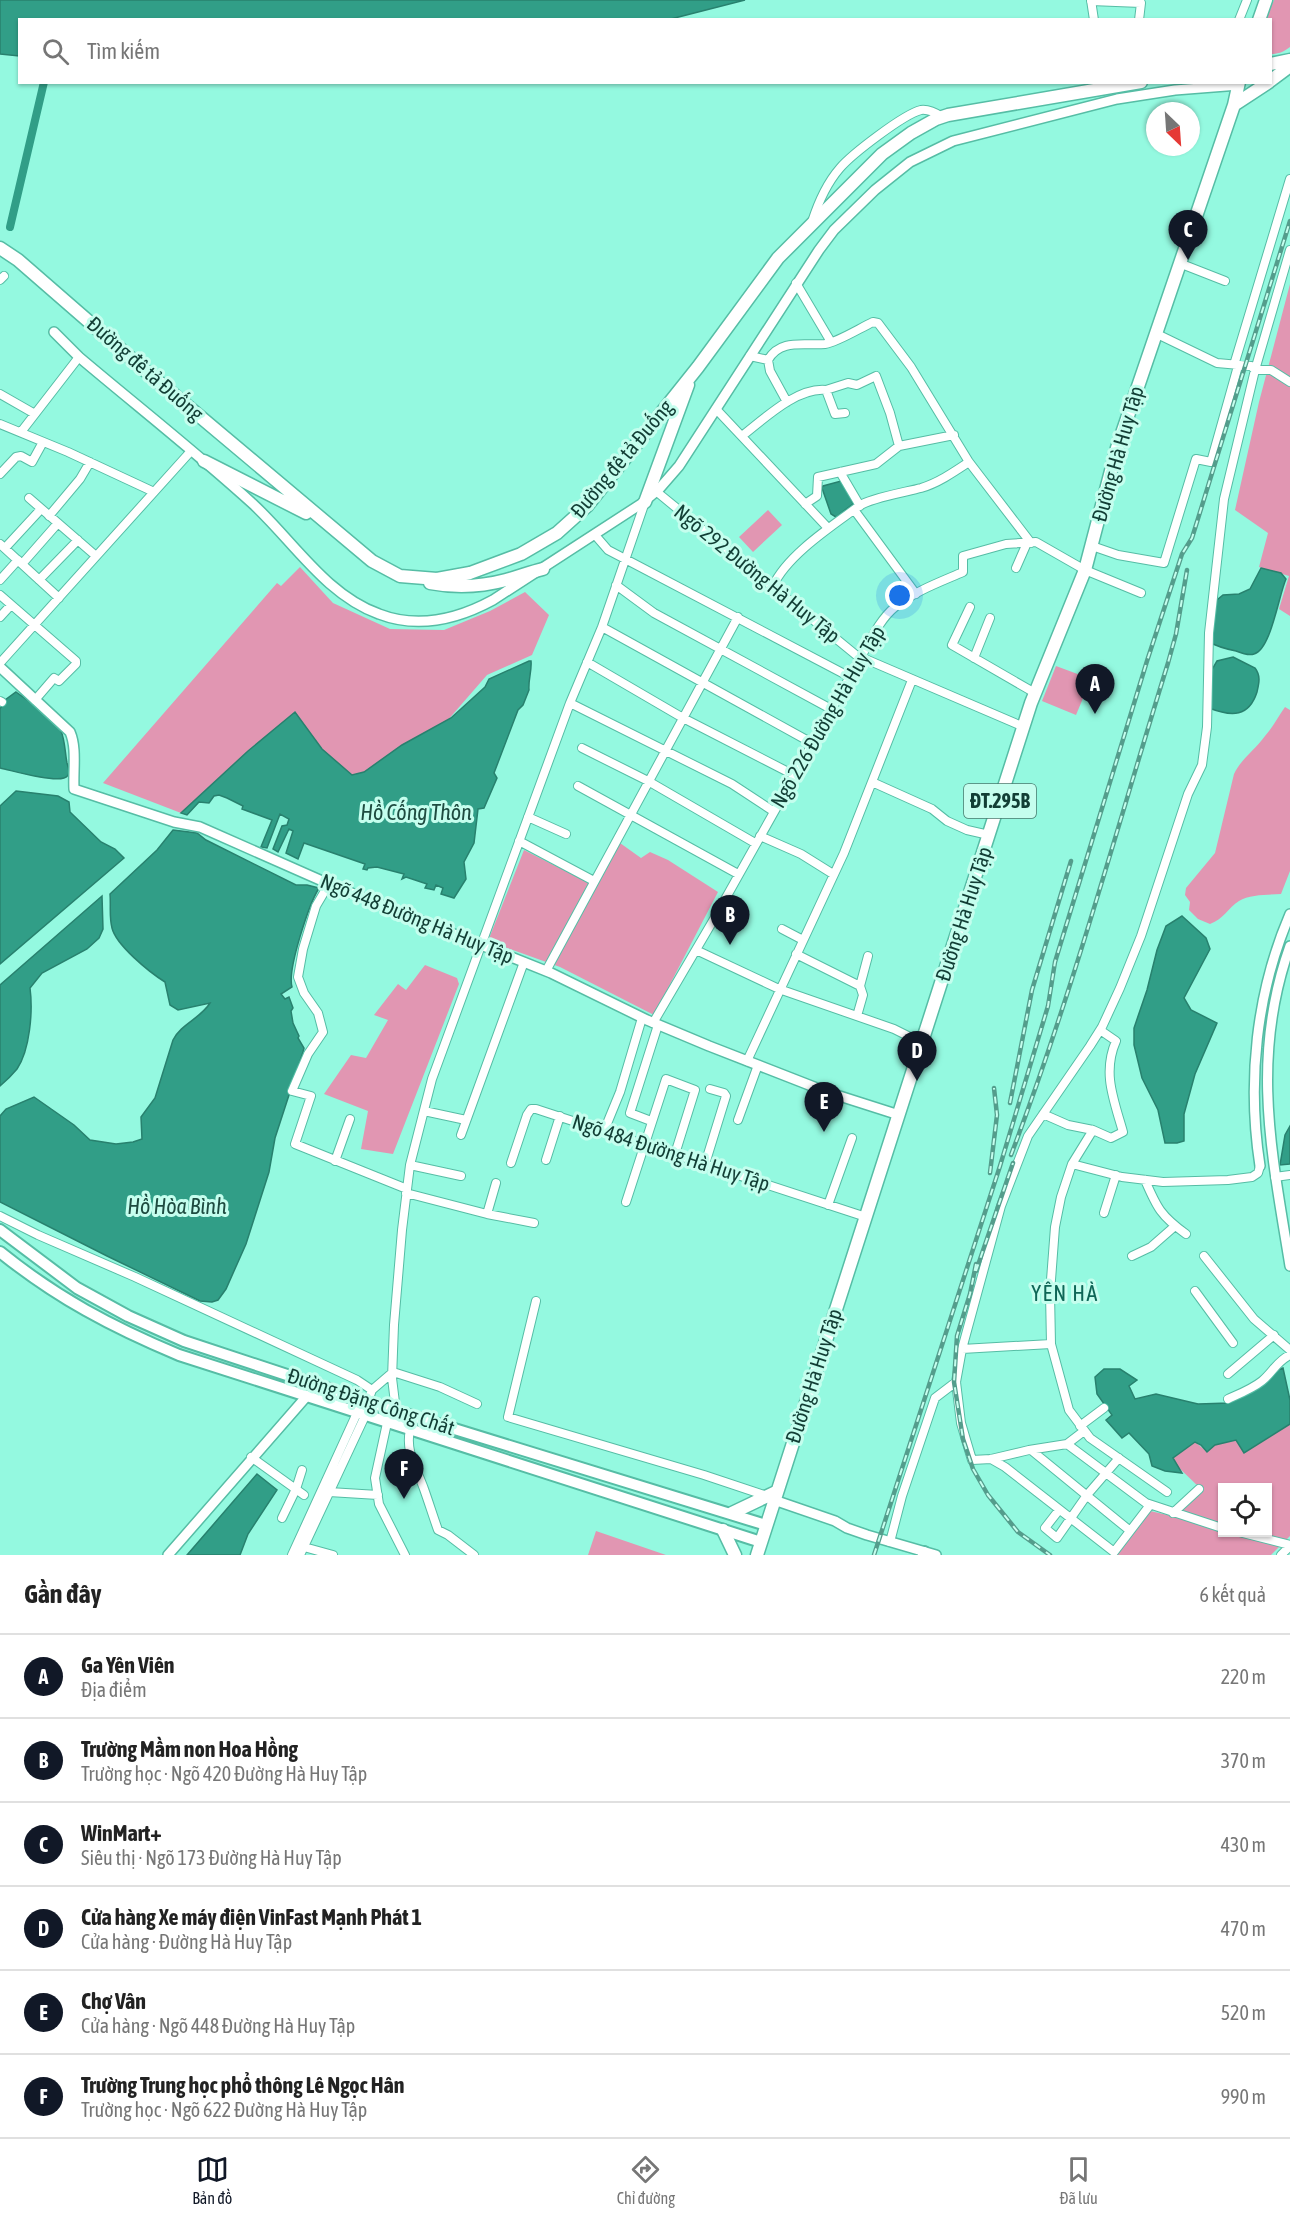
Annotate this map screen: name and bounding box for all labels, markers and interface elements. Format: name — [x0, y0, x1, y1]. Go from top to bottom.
search box — [18, 18, 1272, 84]
icon: search — [39, 35, 72, 68]
text: Tìm kiếm — [87, 38, 160, 64]
north arrow — [1146, 102, 1200, 156]
pin: C — [1168, 210, 1208, 260]
street label: Đường đê tả Đuống — [83, 311, 209, 425]
street label: Đường Hà Huy Tập — [1086, 383, 1148, 524]
street label: Đường đê tả Đuống — [565, 395, 677, 522]
street label: Ngõ 292 Đường Hà Huy Tập — [670, 499, 845, 647]
your location — [885, 581, 914, 610]
street label: Ngõ 226 Đường Hà Huy Tập — [765, 621, 889, 812]
pin: A — [1076, 664, 1114, 714]
road number: ĐT.295B — [964, 784, 1036, 818]
water label: Hồ Cống Thôn — [360, 799, 472, 825]
street label: Đường Hà Huy Tập — [930, 843, 996, 984]
street label: Ngõ 448 Đường Hà Huy Tập — [317, 868, 518, 968]
pin: B — [710, 896, 750, 945]
pin: D — [898, 1032, 936, 1081]
pin: E — [804, 1082, 844, 1132]
street label: Ngõ 484 Đường Hà Huy Tập — [570, 1109, 773, 1195]
water label: Hồ Hòa Bình — [127, 1193, 227, 1219]
district label: YÊN HÀ — [1031, 1280, 1099, 1306]
street label: Đường Hà Huy Tập — [780, 1305, 846, 1446]
street label: Đường Đặng Công Chất — [285, 1363, 458, 1439]
pin: F — [384, 1450, 424, 1499]
map controls — [1218, 1483, 1272, 1537]
button: locate — [1218, 1483, 1272, 1537]
text: Gần đây — [24, 1579, 101, 1609]
text: 6 kết quả — [1199, 1583, 1266, 1606]
text: Ga Yên Viên — [81, 1652, 175, 1678]
text: A — [39, 1665, 48, 1688]
text: 220 m — [1221, 1665, 1266, 1688]
text: Địa điểm — [81, 1678, 147, 1701]
text: Trường Mầm non Hoa Hồng — [81, 1736, 298, 1762]
text: B — [39, 1749, 48, 1772]
text: 370 m — [1221, 1749, 1266, 1772]
text: Trường học · Ngõ 420 Đường Hà Huy Tập — [81, 1762, 367, 1785]
text: WinMart+ — [81, 1820, 162, 1846]
text: C — [39, 1833, 48, 1856]
text: 430 m — [1221, 1833, 1266, 1856]
text: Siêu thị · Ngõ 173 Đường Hà Huy Tập — [81, 1846, 342, 1869]
text: Cửa hàng Xe máy điện VinFast Mạnh Phát 1 — [81, 1904, 422, 1930]
text: D — [38, 1917, 49, 1940]
text: 470 m — [1221, 1917, 1266, 1940]
text: Cửa hàng · Đường Hà Huy Tập — [81, 1930, 292, 1953]
text: Chợ Vân — [81, 1988, 146, 2014]
text: E — [39, 2001, 48, 2024]
text: 520 m — [1221, 2001, 1266, 2024]
text: Cửa hàng · Ngõ 448 Đường Hà Huy Tập — [81, 2014, 355, 2037]
text: Trường Trung học phổ thông Lê Ngọc Hân — [81, 2072, 404, 2098]
text: F — [39, 2085, 48, 2108]
text: 990 m — [1221, 2085, 1266, 2108]
text: Trường học · Ngõ 622 Đường Hà Huy Tập — [81, 2098, 367, 2121]
tab: Bản đồ — [192, 2153, 232, 2207]
tab: Chỉ đường — [617, 2153, 675, 2207]
tab: Đã lưu — [1060, 2153, 1098, 2207]

